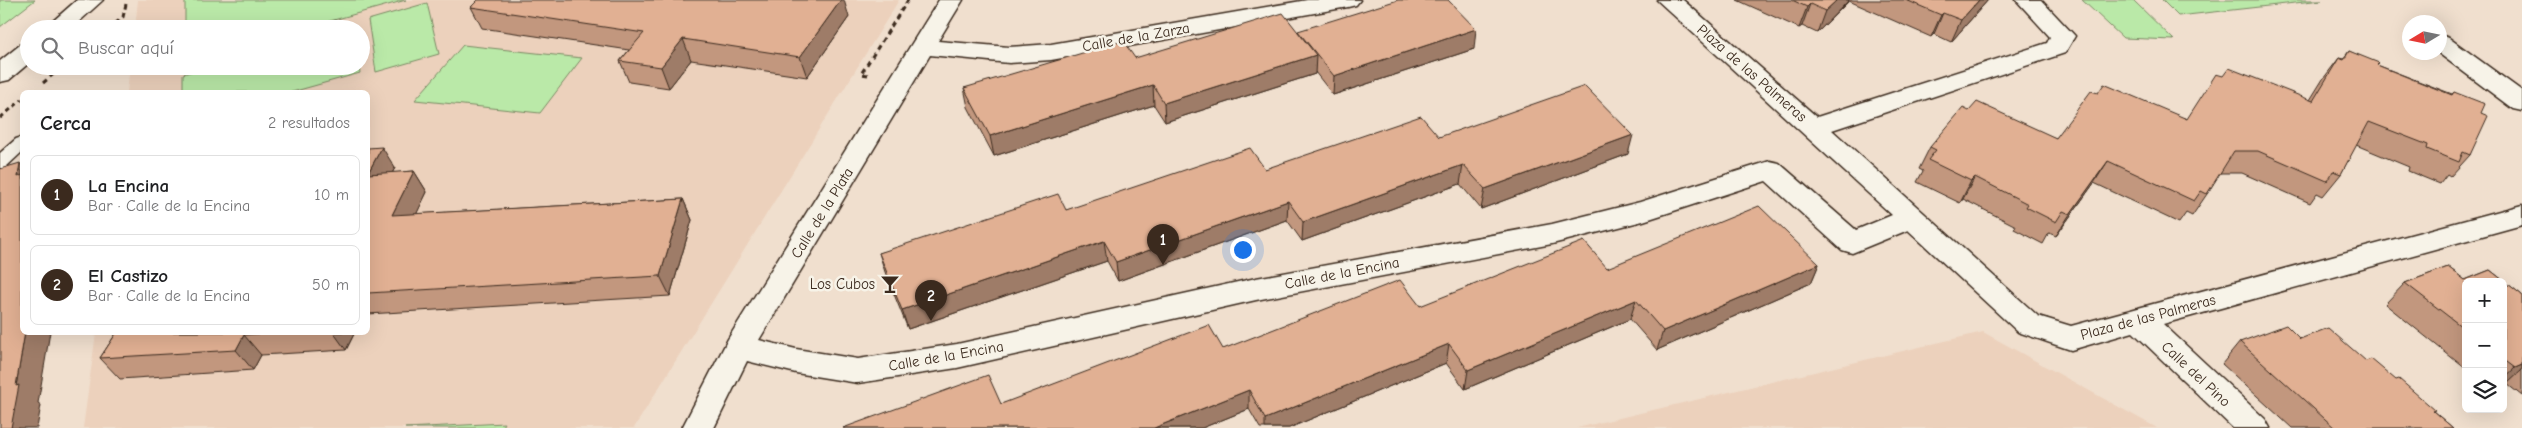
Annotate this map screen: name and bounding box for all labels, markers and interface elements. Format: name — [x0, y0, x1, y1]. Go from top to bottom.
north arrow — [2402, 15, 2447, 60]
street label: Calle de la Zarza — [1081, 19, 1191, 55]
search box — [20, 20, 370, 75]
street label: Plaza de las Palmeras — [1693, 20, 1811, 126]
icon: search — [38, 34, 66, 62]
text: Buscar aquí — [78, 37, 174, 59]
text: Cerca — [40, 111, 91, 135]
text: 2 resultados — [268, 114, 350, 132]
street label: Calle de la Plata — [787, 164, 857, 262]
text: La Encina — [88, 175, 169, 197]
text: 1 — [54, 186, 60, 204]
text: 10 m — [314, 186, 349, 204]
text: Bar · Calle de la Encina — [88, 197, 250, 215]
pin: 1 — [1147, 224, 1179, 265]
your location — [1230, 237, 1256, 263]
street label: Calle de la Encina — [1283, 253, 1401, 293]
text: El Castizo — [88, 265, 168, 287]
bar icon: Los Cubos — [879, 273, 901, 295]
place label: Los Cubos — [810, 275, 875, 293]
text: 2 — [53, 276, 61, 294]
text: 50 m — [312, 276, 349, 294]
map controls — [2462, 278, 2507, 413]
button: + — [2462, 278, 2507, 323]
pin: 2 — [915, 280, 947, 321]
text: Bar · Calle de la Encina — [88, 287, 250, 305]
street label: Plaza de las Palmeras — [2078, 290, 2218, 344]
button: − — [2462, 323, 2507, 368]
street label: Calle de la Encina — [887, 337, 1005, 375]
street label: Calle del Pino — [2158, 337, 2234, 411]
button: layers — [2462, 368, 2507, 413]

